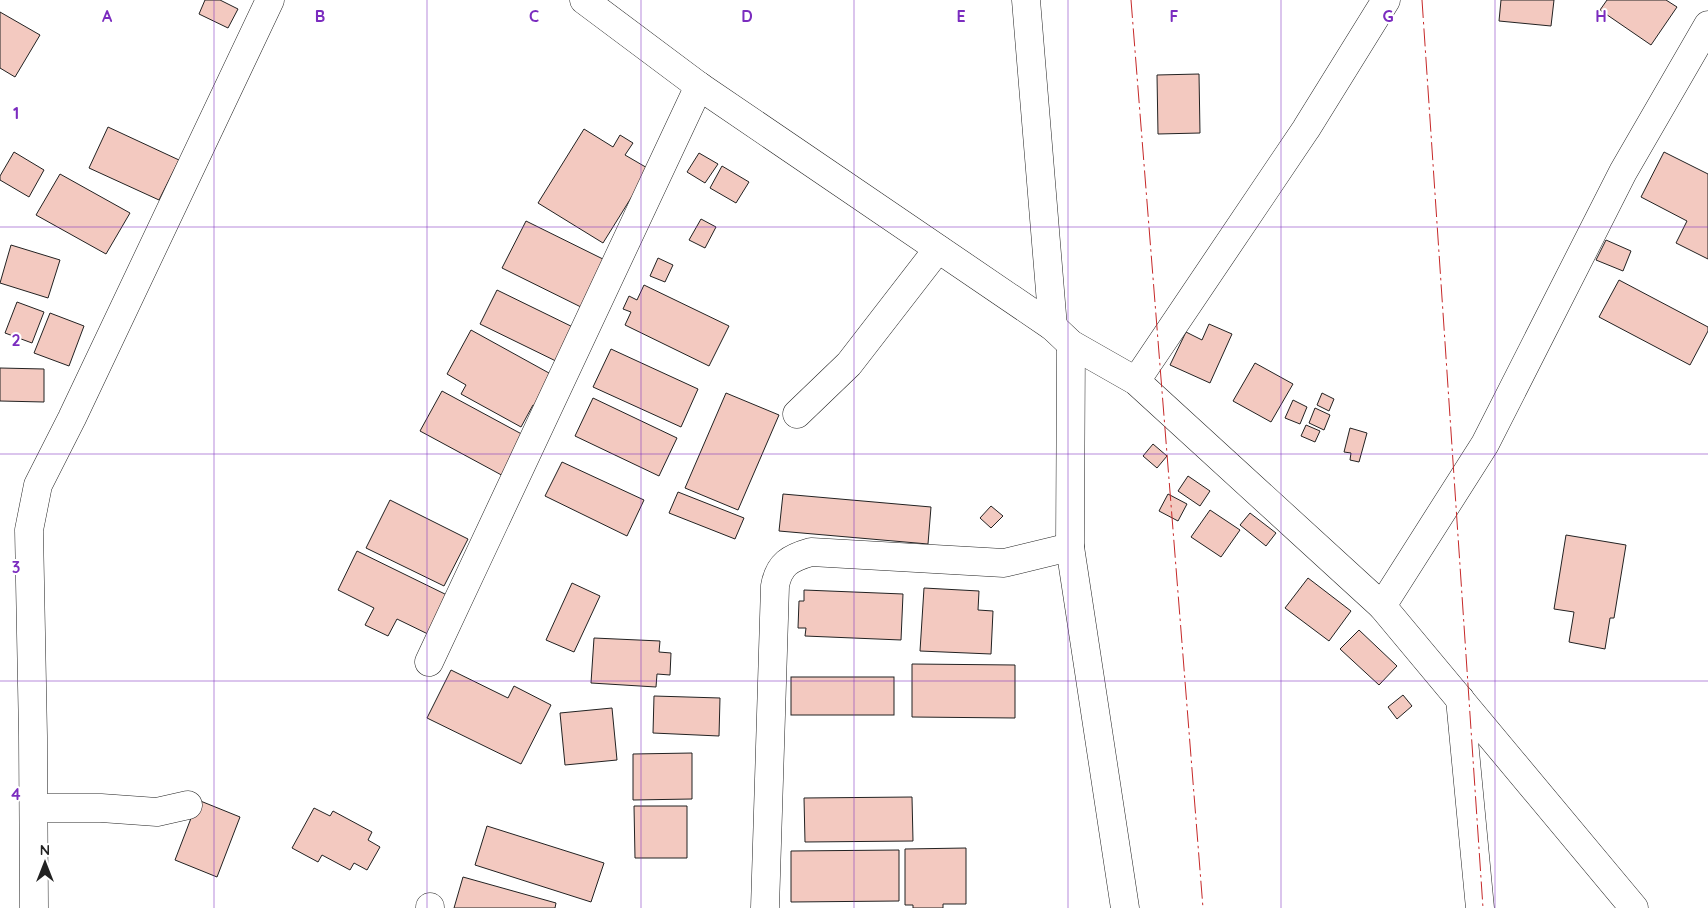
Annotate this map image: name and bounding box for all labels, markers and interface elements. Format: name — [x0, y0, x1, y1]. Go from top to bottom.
text: A — [102, 6, 113, 26]
text: B — [315, 6, 325, 26]
text: C — [529, 6, 539, 26]
text: D — [741, 6, 753, 26]
text: E — [956, 6, 966, 26]
text: F — [1170, 6, 1179, 26]
text: G — [1382, 6, 1394, 26]
text: H — [1595, 6, 1607, 26]
text: 1 — [13, 103, 19, 123]
text: 2 — [11, 330, 21, 350]
text: 3 — [12, 557, 20, 577]
text: 4 — [11, 784, 21, 804]
north arrow — [20, 838, 70, 888]
text: N — [40, 841, 50, 859]

